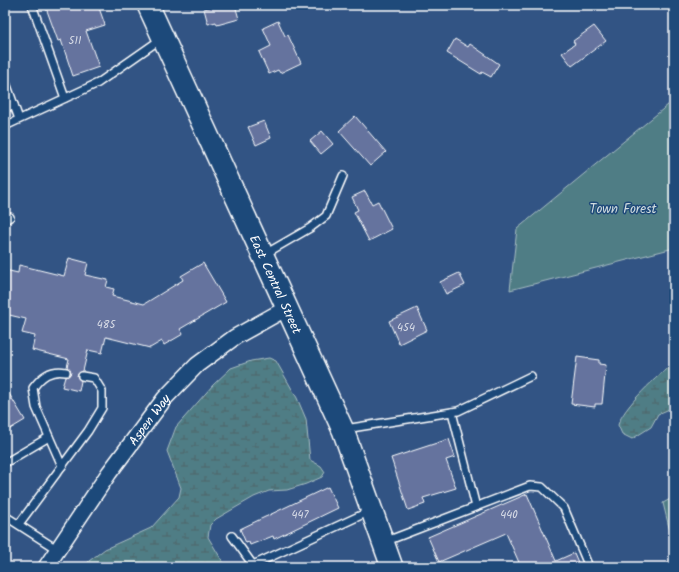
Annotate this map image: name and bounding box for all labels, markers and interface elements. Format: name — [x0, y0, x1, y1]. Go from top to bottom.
house number: 511 — [69, 32, 81, 50]
park label: Town Forest — [589, 199, 658, 220]
street label: East Central Street — [243, 232, 307, 339]
house number: 485 — [97, 316, 116, 334]
house number: 454 — [397, 319, 415, 337]
street label: Aspen Way — [124, 389, 177, 451]
house number: 447 — [291, 506, 310, 524]
house number: 440 — [500, 506, 518, 524]

